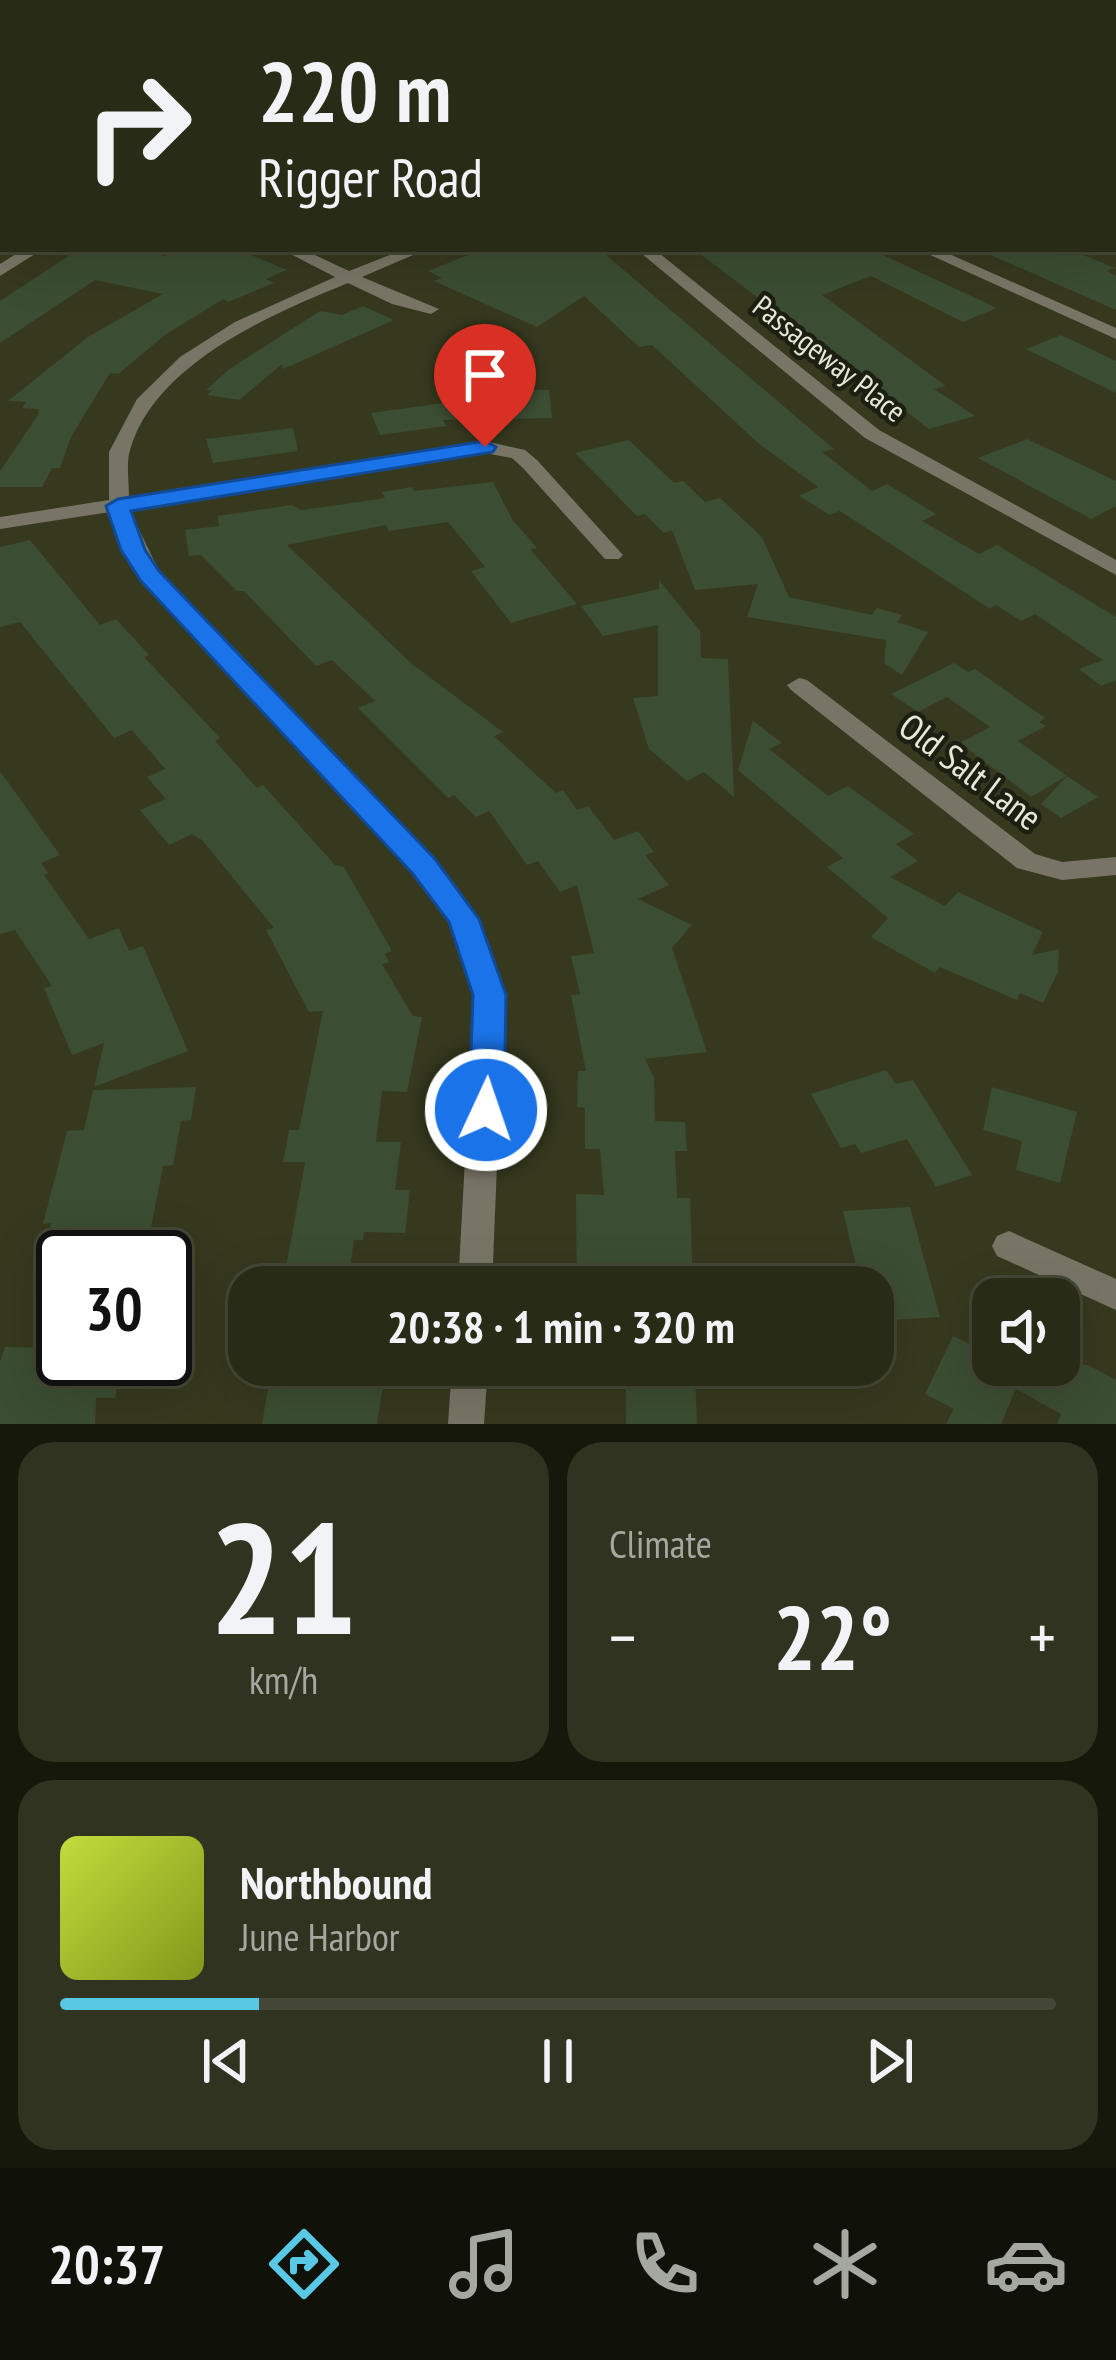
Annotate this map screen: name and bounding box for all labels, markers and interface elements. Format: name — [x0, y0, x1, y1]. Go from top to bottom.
text: 220 m — [258, 36, 451, 145]
icon: right — [60, 48, 216, 204]
text: Rigger Road — [258, 142, 483, 212]
street label: Passageway Place — [746, 286, 914, 430]
pin — [434, 324, 536, 447]
icon: arrive — [452, 342, 518, 408]
street label: Old Salt Lane — [890, 702, 1052, 840]
position arrow — [423, 1047, 549, 1173]
speed limit sign: 30 — [36, 1230, 192, 1386]
map controls — [972, 1278, 1080, 1386]
button: sound — [972, 1278, 1080, 1386]
text: 20:38 · 1 min · 320 m — [387, 1297, 735, 1355]
text: 21 — [209, 1475, 358, 1677]
text: Climate — [609, 1518, 712, 1569]
text: 22° — [773, 1578, 892, 1695]
text: − — [609, 1594, 636, 1679]
text: + — [1029, 1594, 1056, 1679]
text: km/h — [249, 1654, 318, 1705]
text: Northbound — [240, 1853, 432, 1911]
text: June Harbor — [240, 1911, 399, 1962]
icon: previous — [193, 2028, 259, 2094]
icon: pause — [525, 2028, 591, 2094]
icon: next — [857, 2028, 923, 2094]
icon: directions — [262, 2222, 346, 2306]
icon: music — [442, 2222, 526, 2306]
icon: phone — [623, 2222, 707, 2306]
icon: climate — [803, 2222, 887, 2306]
icon: car — [984, 2222, 1068, 2306]
text: 20:37 — [48, 2229, 165, 2299]

